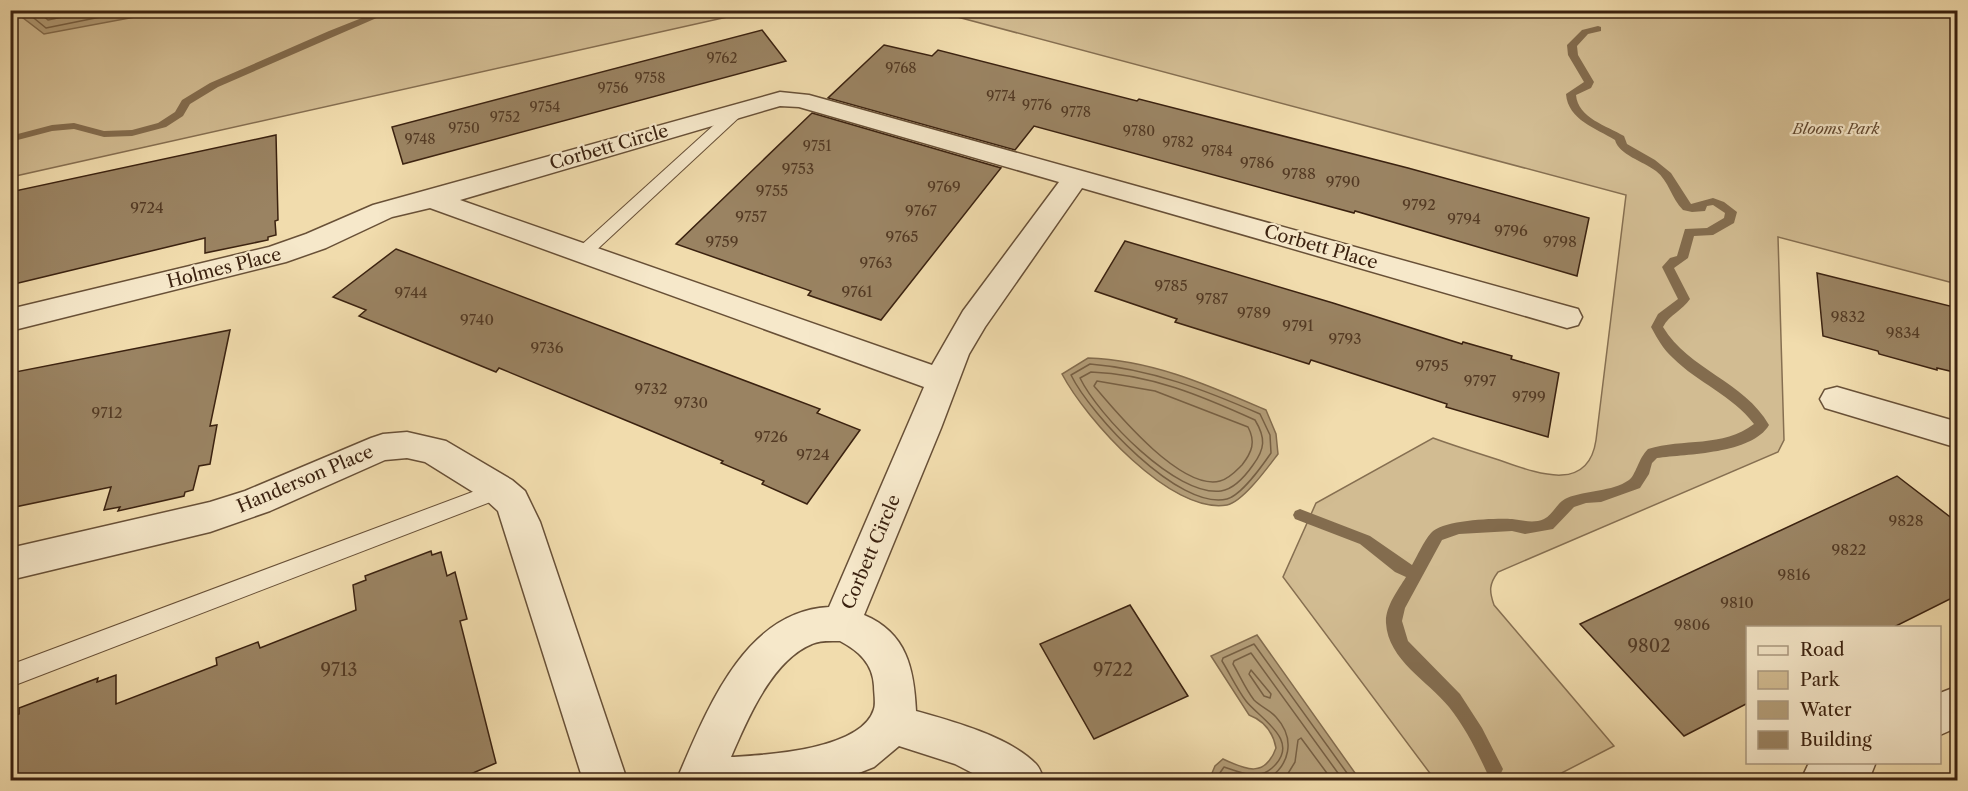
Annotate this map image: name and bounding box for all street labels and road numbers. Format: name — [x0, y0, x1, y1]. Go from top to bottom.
street label: Corbett Circle — [547, 120, 671, 174]
street label: Corbett Place — [1262, 220, 1380, 274]
street label: Holmes Place — [165, 243, 283, 293]
street label: Handerson Place — [234, 440, 376, 518]
street label: Corbett Circle — [837, 491, 905, 613]

